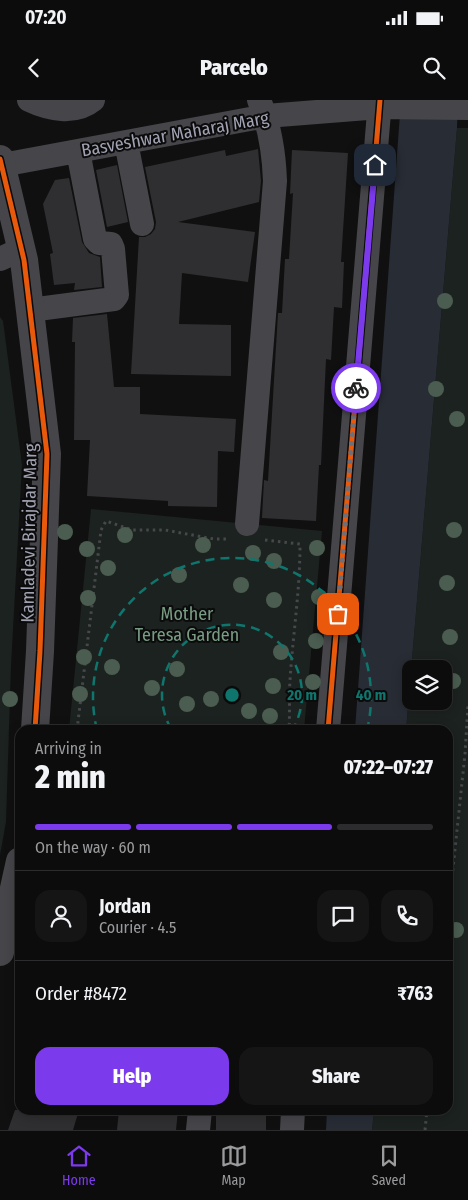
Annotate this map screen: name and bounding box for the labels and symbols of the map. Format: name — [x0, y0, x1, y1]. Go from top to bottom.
street label: Basveshwar Maharaj Marg — [80, 107, 271, 161]
pin — [354, 144, 396, 186]
courier — [331, 363, 381, 413]
street label: Kamladevi Birajdar Marg — [16, 443, 42, 623]
pin — [317, 593, 359, 635]
park label: Mother Teresa Garden — [135, 603, 239, 646]
centre of rings — [223, 686, 241, 704]
text: 20 m — [286, 686, 317, 704]
text: 40 m — [356, 686, 386, 704]

